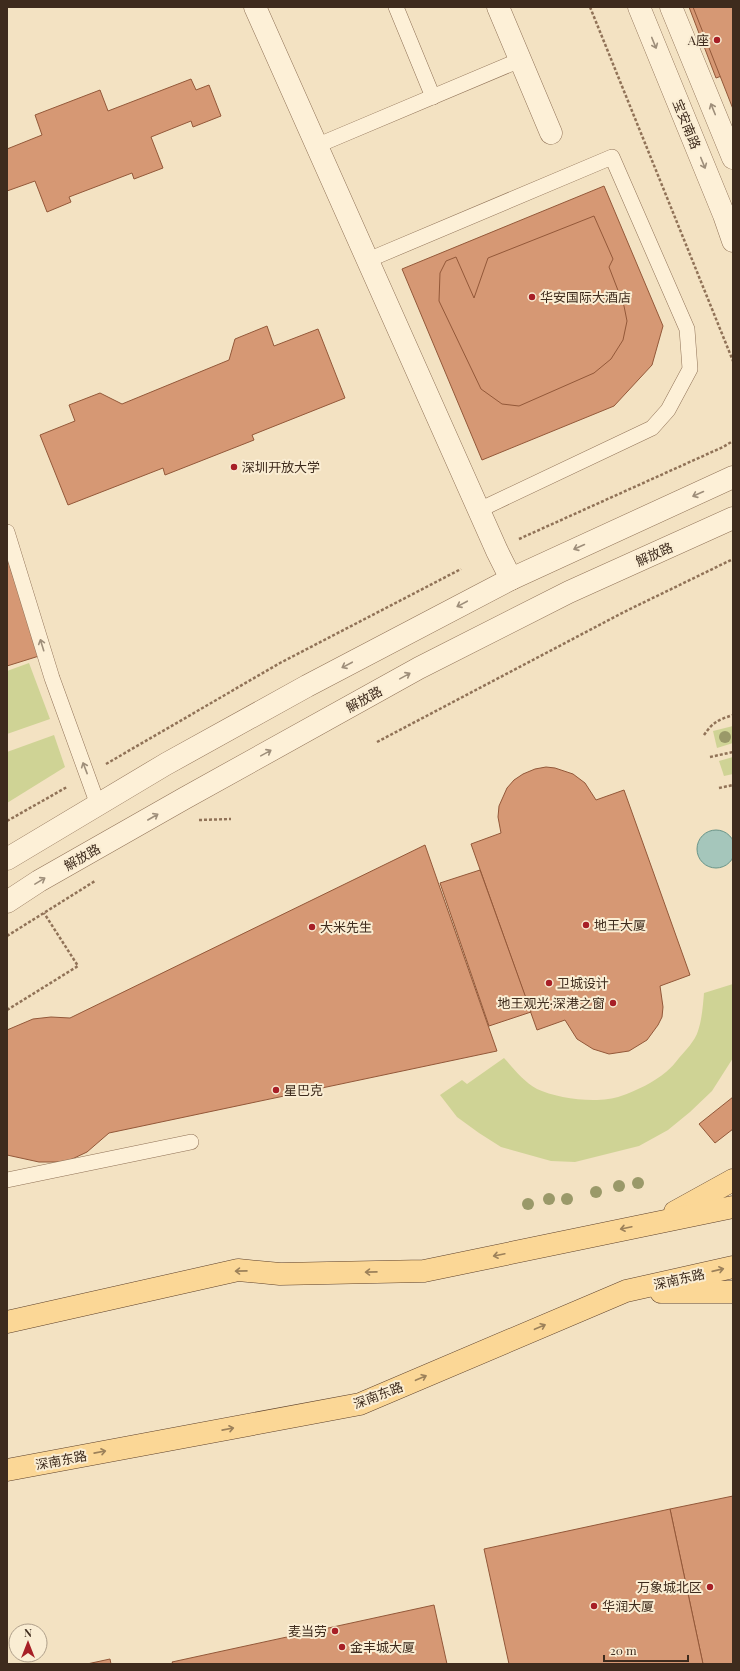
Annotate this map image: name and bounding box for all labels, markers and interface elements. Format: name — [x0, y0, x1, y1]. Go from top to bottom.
place label: A座 — [687, 31, 709, 48]
marker: A座 — [712, 35, 722, 45]
one-way arrow — [650, 37, 658, 49]
street label: 宝安南路 — [670, 97, 705, 151]
one-way arrow — [708, 104, 716, 116]
one-way arrow — [700, 157, 707, 169]
place label: 华安国际大酒店 — [540, 288, 631, 305]
marker: 华安国际大酒店 — [527, 292, 537, 302]
place label: 深圳开放大学 — [242, 458, 320, 475]
marker: 深圳开放大学 — [229, 462, 239, 472]
one-way arrow — [692, 490, 704, 498]
street label: 解放路 — [633, 538, 675, 569]
one-way arrow — [574, 544, 586, 552]
one-way arrow — [456, 601, 468, 608]
one-way arrow — [38, 639, 45, 652]
one-way arrow — [341, 661, 353, 669]
one-way arrow — [398, 672, 410, 680]
street label: 解放路 — [343, 682, 385, 715]
one-way arrow — [260, 749, 272, 756]
one-way arrow — [80, 762, 88, 774]
one-way arrow — [147, 812, 159, 820]
street label: 解放路 — [61, 839, 103, 874]
one-way arrow — [34, 877, 45, 885]
place label: 地王大厦 — [594, 916, 646, 933]
place label: 大米先生 — [320, 918, 372, 935]
marker: 地王大厦 — [581, 920, 591, 930]
marker: 大米先生 — [307, 922, 317, 932]
place label: 卫城设计 — [557, 974, 609, 991]
marker: 卫城设计 — [544, 978, 554, 988]
place label: 地王观光·深港之窗 — [498, 994, 605, 1011]
marker: 地王观光·深港之窗 — [608, 998, 618, 1008]
place label: 星巴克 — [284, 1081, 323, 1098]
marker: 星巴克 — [271, 1085, 281, 1095]
one-way arrow — [620, 1225, 633, 1233]
one-way arrow — [493, 1252, 506, 1260]
street label: 深南东路 — [652, 1264, 706, 1293]
one-way arrow — [712, 1266, 725, 1273]
one-way arrow — [235, 1267, 248, 1275]
one-way arrow — [365, 1268, 378, 1276]
one-way arrow — [534, 1323, 546, 1331]
one-way arrow — [414, 1374, 426, 1381]
street label: 深南东路 — [350, 1377, 405, 1412]
one-way arrow — [221, 1424, 234, 1432]
street label: 深南东路 — [34, 1446, 88, 1473]
one-way arrow — [94, 1448, 107, 1456]
place label: 万象城北区 — [637, 1578, 702, 1595]
marker: 万象城北区 — [705, 1582, 715, 1592]
place label: 华润大厦 — [602, 1597, 654, 1614]
marker: 华润大厦 — [589, 1601, 599, 1611]
place label: 麦当劳 — [288, 1622, 327, 1639]
north arrow — [8, 1623, 48, 1663]
text: N — [24, 1625, 32, 1640]
marker: 麦当劳 — [330, 1626, 340, 1636]
scale bar — [604, 1637, 688, 1663]
place label: 金丰城大厦 — [350, 1638, 415, 1655]
marker: 金丰城大厦 — [337, 1642, 347, 1652]
text: 20 m — [610, 1642, 637, 1658]

